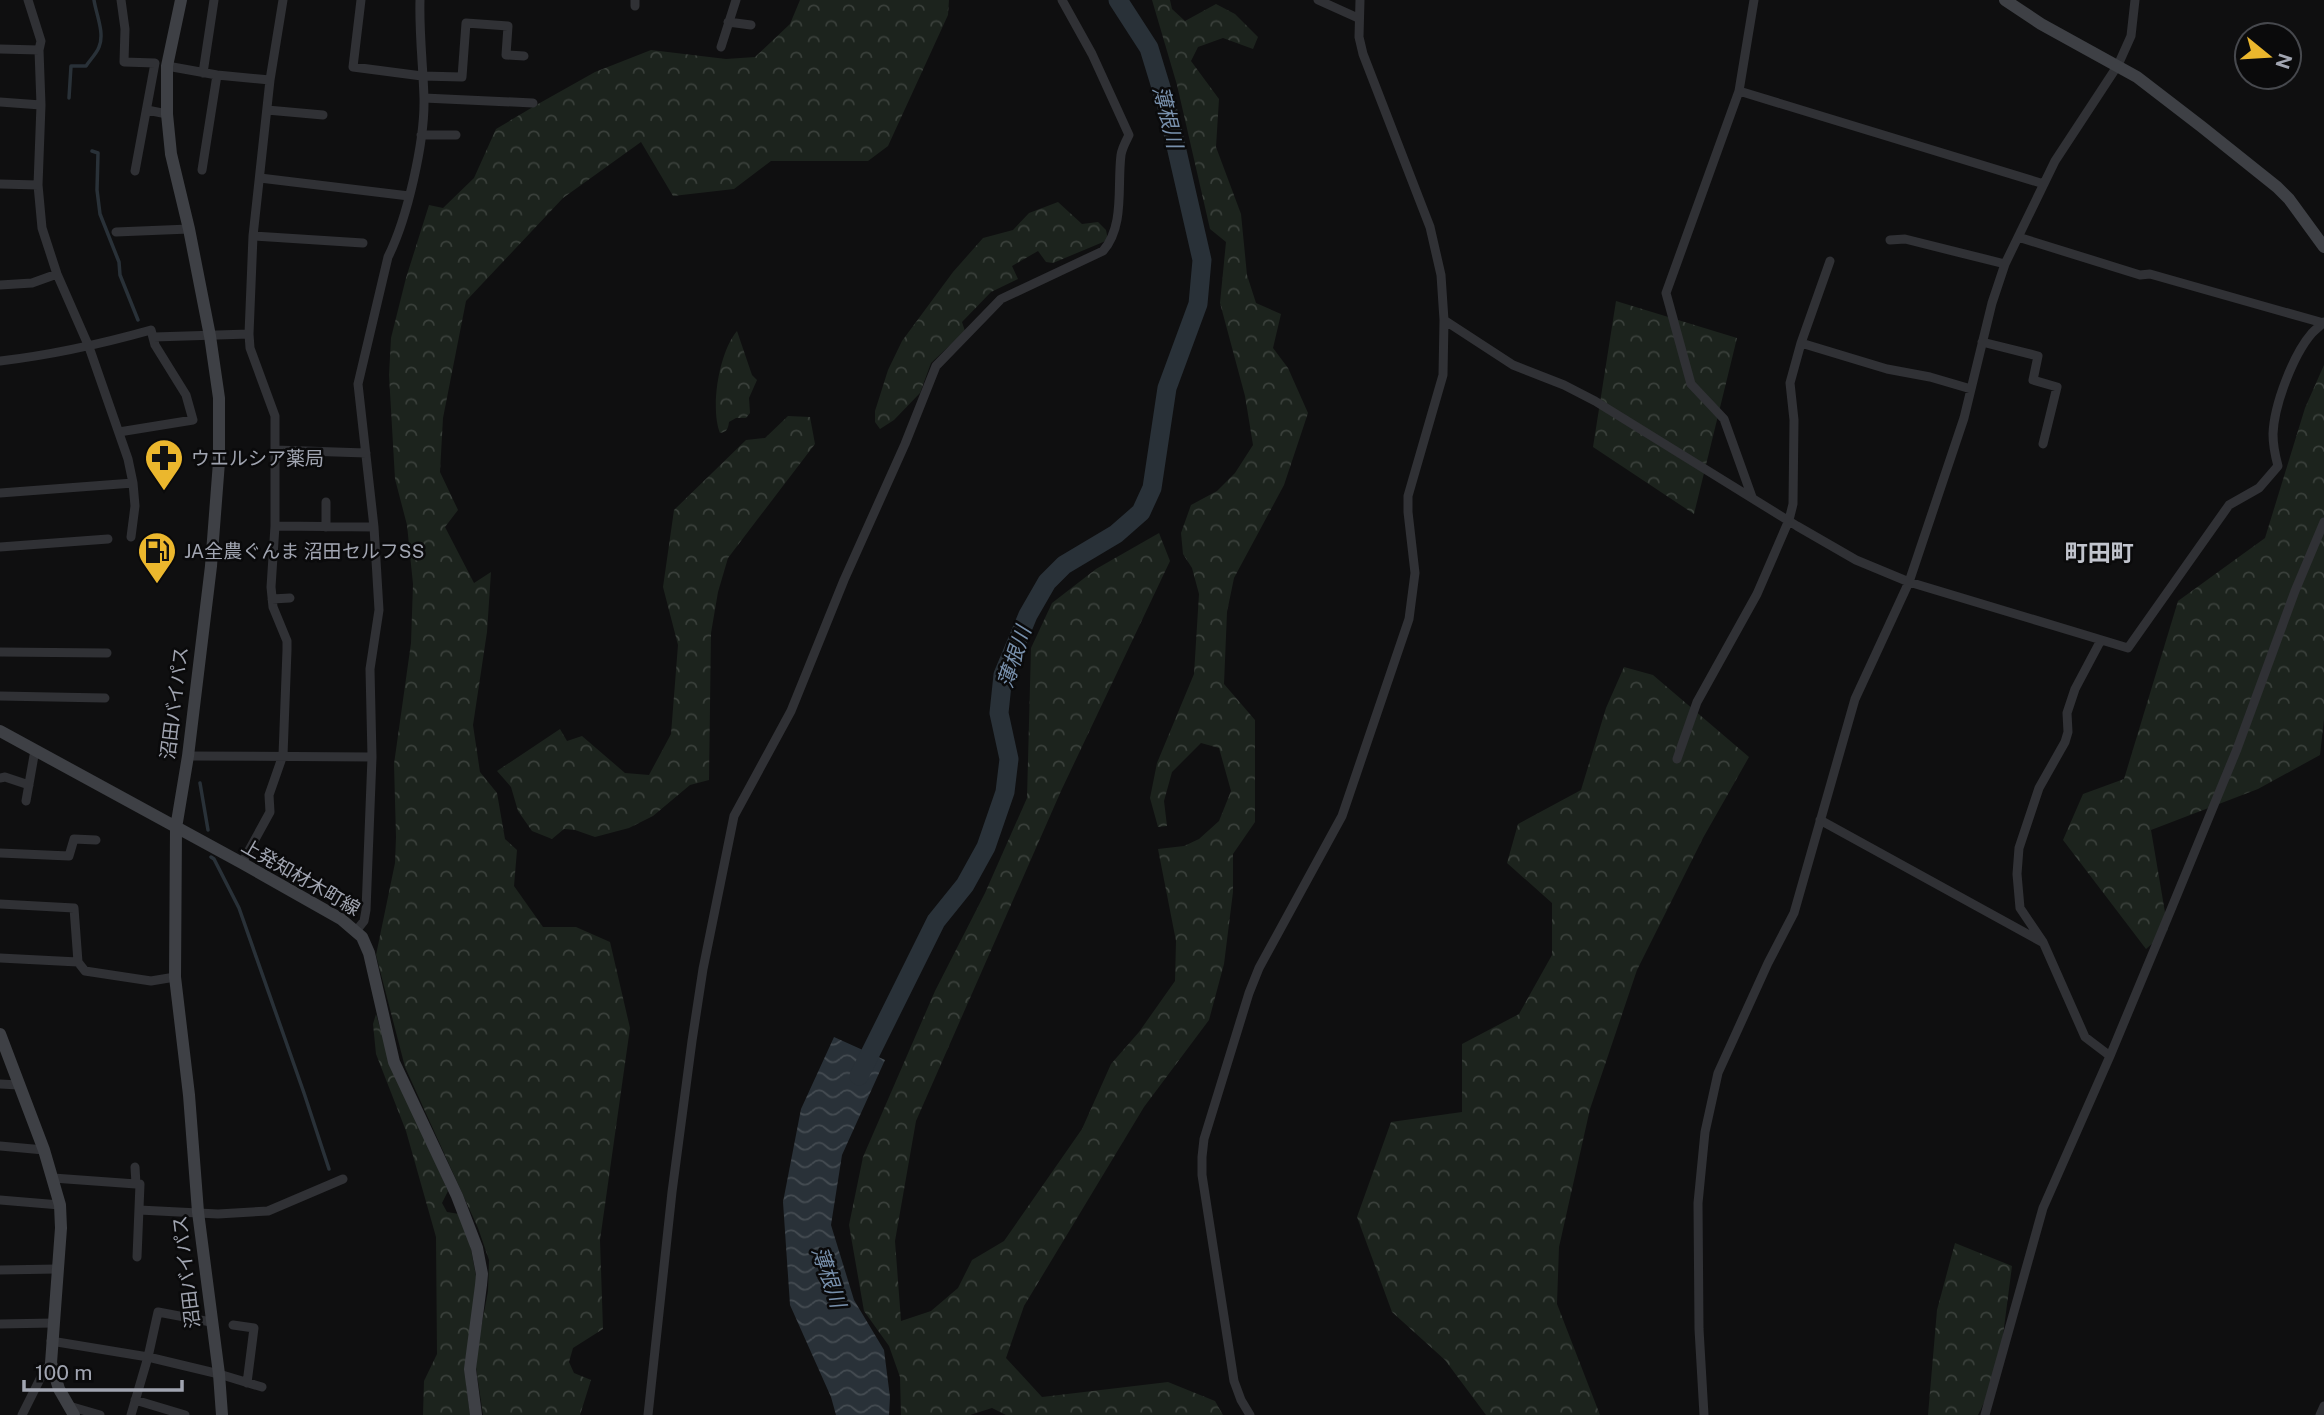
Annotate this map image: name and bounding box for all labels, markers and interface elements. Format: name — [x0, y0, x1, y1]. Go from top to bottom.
north arrow — [2233, 21, 2303, 91]
text: N — [2271, 51, 2297, 72]
water label: 薄根川 — [1148, 83, 1188, 153]
pharmacy icon: ウエルシア薬局 — [143, 437, 185, 492]
place label: ウエルシア薬局 — [191, 447, 324, 469]
fuel station icon: JA全農ぐんま 沼田セルフSS — [136, 530, 178, 585]
district label: 町田町 — [2065, 539, 2134, 566]
place label: JA全農ぐんま 沼田セルフSS — [184, 540, 424, 562]
water label: 薄根川 — [992, 621, 1036, 691]
street label: 沼田バイパス — [156, 645, 192, 761]
street label: 上発知材木町線 — [238, 834, 364, 920]
street label: 沼田バイパス — [168, 1214, 204, 1330]
water label: 薄根川 — [807, 1243, 852, 1313]
scale bar — [24, 1348, 182, 1392]
text: 100 m — [35, 1360, 92, 1385]

